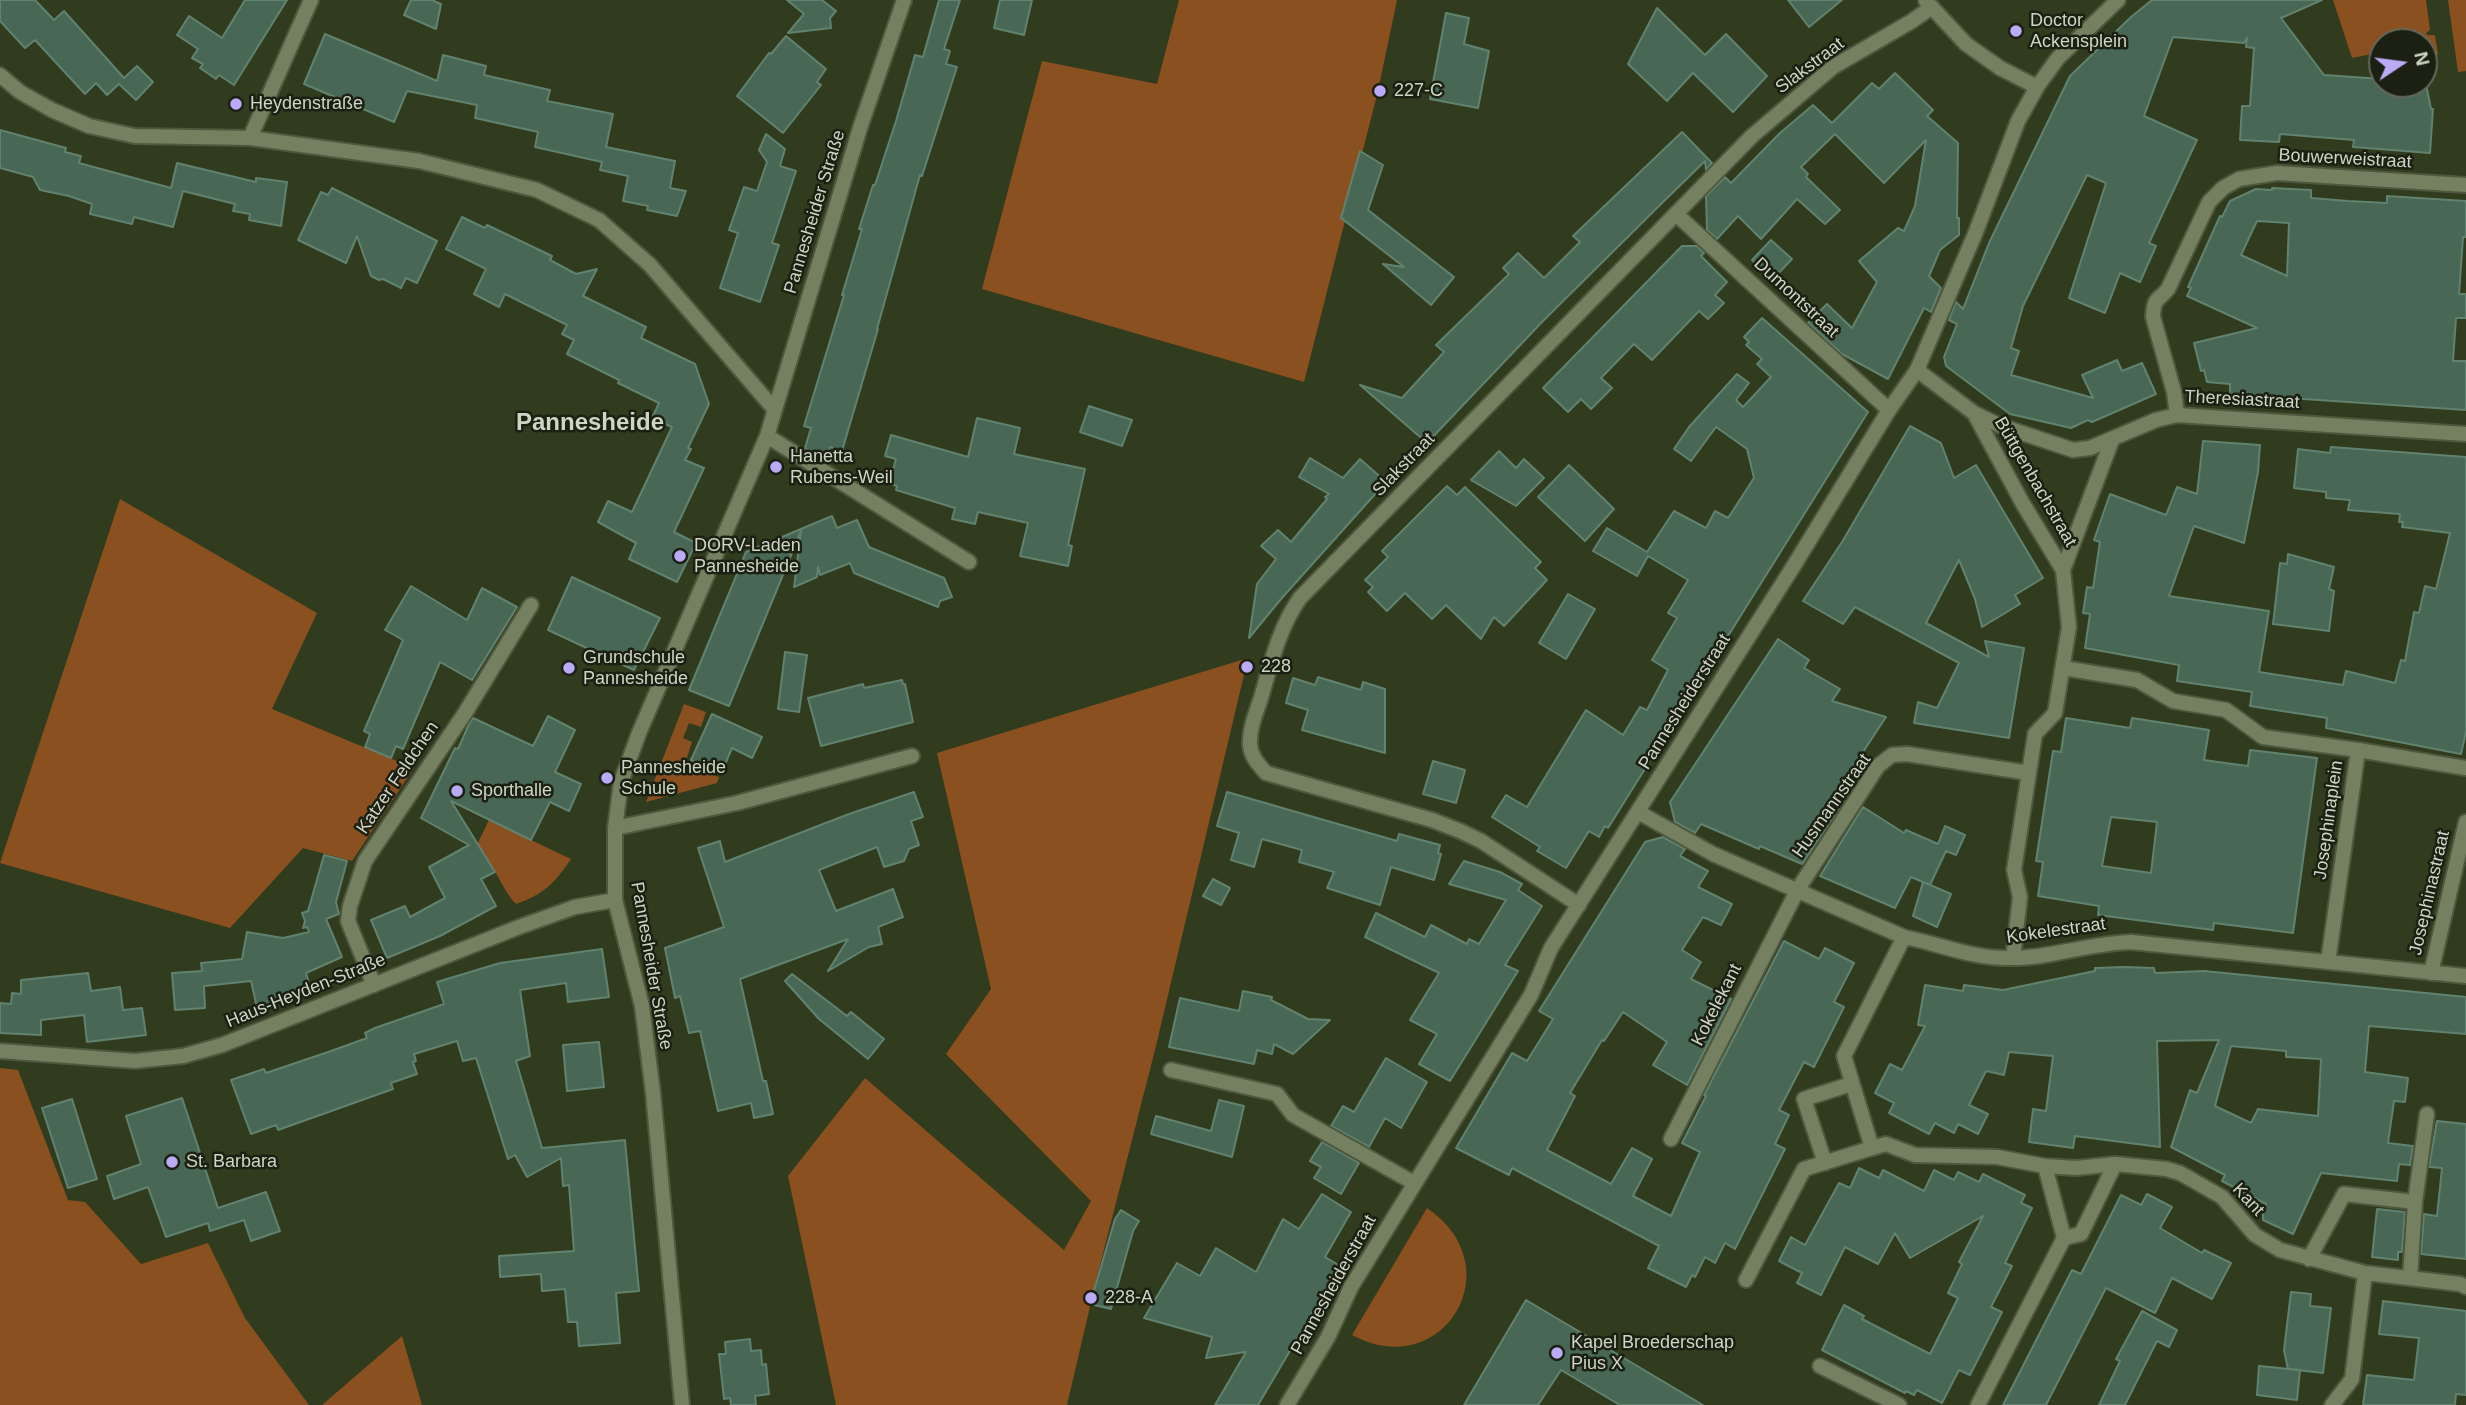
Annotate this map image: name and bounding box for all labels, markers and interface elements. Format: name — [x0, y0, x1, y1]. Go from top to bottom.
place label: Doctor Ackensplein — [2030, 10, 2127, 52]
marker: Doctor Ackensplein — [2008, 23, 2024, 39]
north arrow — [2368, 28, 2438, 98]
street label: Slakstraat — [1772, 33, 1848, 99]
text: N — [2410, 50, 2434, 68]
place label: 227-C — [1394, 80, 1443, 102]
marker: 227-C — [1372, 83, 1388, 99]
place label: Heydenstraße — [250, 93, 363, 115]
marker: Heydenstraße — [228, 96, 244, 112]
street label: Pannesheider Straße — [780, 128, 850, 296]
street label: Bouwerweistraat — [2278, 145, 2412, 173]
street label: Dumontstraat — [1749, 253, 1843, 343]
street label: Theresiastraat — [2184, 386, 2300, 414]
district label: Pannesheide — [516, 409, 664, 437]
street label: Büttgenbachstraat — [1989, 413, 2081, 551]
street label: Slakstraat — [1368, 429, 1440, 501]
place label: Hanetta Rubens-Weil — [790, 446, 893, 489]
marker: Hanetta Rubens-Weil — [768, 459, 784, 475]
place label: DORV-Laden Pannesheide — [694, 535, 801, 578]
marker: DORV-Laden Pannesheide — [672, 548, 688, 564]
street label: Pannesheiderstraat — [1634, 630, 1736, 774]
place label: Grundschule Pannesheide — [583, 647, 688, 690]
place label: 228 — [1261, 656, 1291, 678]
marker: 228 — [1239, 659, 1255, 675]
marker: Grundschule Pannesheide — [561, 660, 577, 676]
street label: Katzer Feldchen — [352, 718, 444, 838]
street label: Husmannstraat — [1788, 750, 1876, 862]
place label: Pannesheide Schule — [621, 757, 726, 800]
street label: Josephinaplein — [2310, 759, 2348, 881]
marker: Pannesheide Schule — [599, 770, 615, 786]
place label: Sporthalle — [471, 780, 552, 802]
marker: Sporthalle — [449, 783, 465, 799]
street label: Josephinastraat — [2405, 829, 2455, 957]
street label: Pannesheider Straße — [626, 880, 676, 1052]
street label: Kokelestraat — [2005, 913, 2107, 949]
street label: Haus-Heyden-Straße — [223, 949, 389, 1033]
street label: Kokelekant — [1687, 960, 1747, 1050]
place label: St. Barbara — [186, 1151, 277, 1173]
marker: St. Barbara — [164, 1154, 180, 1170]
street label: Kant — [2227, 1179, 2269, 1221]
street label: Pannesheiderstraat — [1287, 1211, 1381, 1359]
place label: 228-A — [1105, 1287, 1153, 1309]
marker: 228-A — [1083, 1290, 1099, 1306]
place label: Kapel Broederschap Pius X — [1571, 1332, 1734, 1374]
marker: Kapel Broederschap Pius X — [1549, 1345, 1565, 1361]

